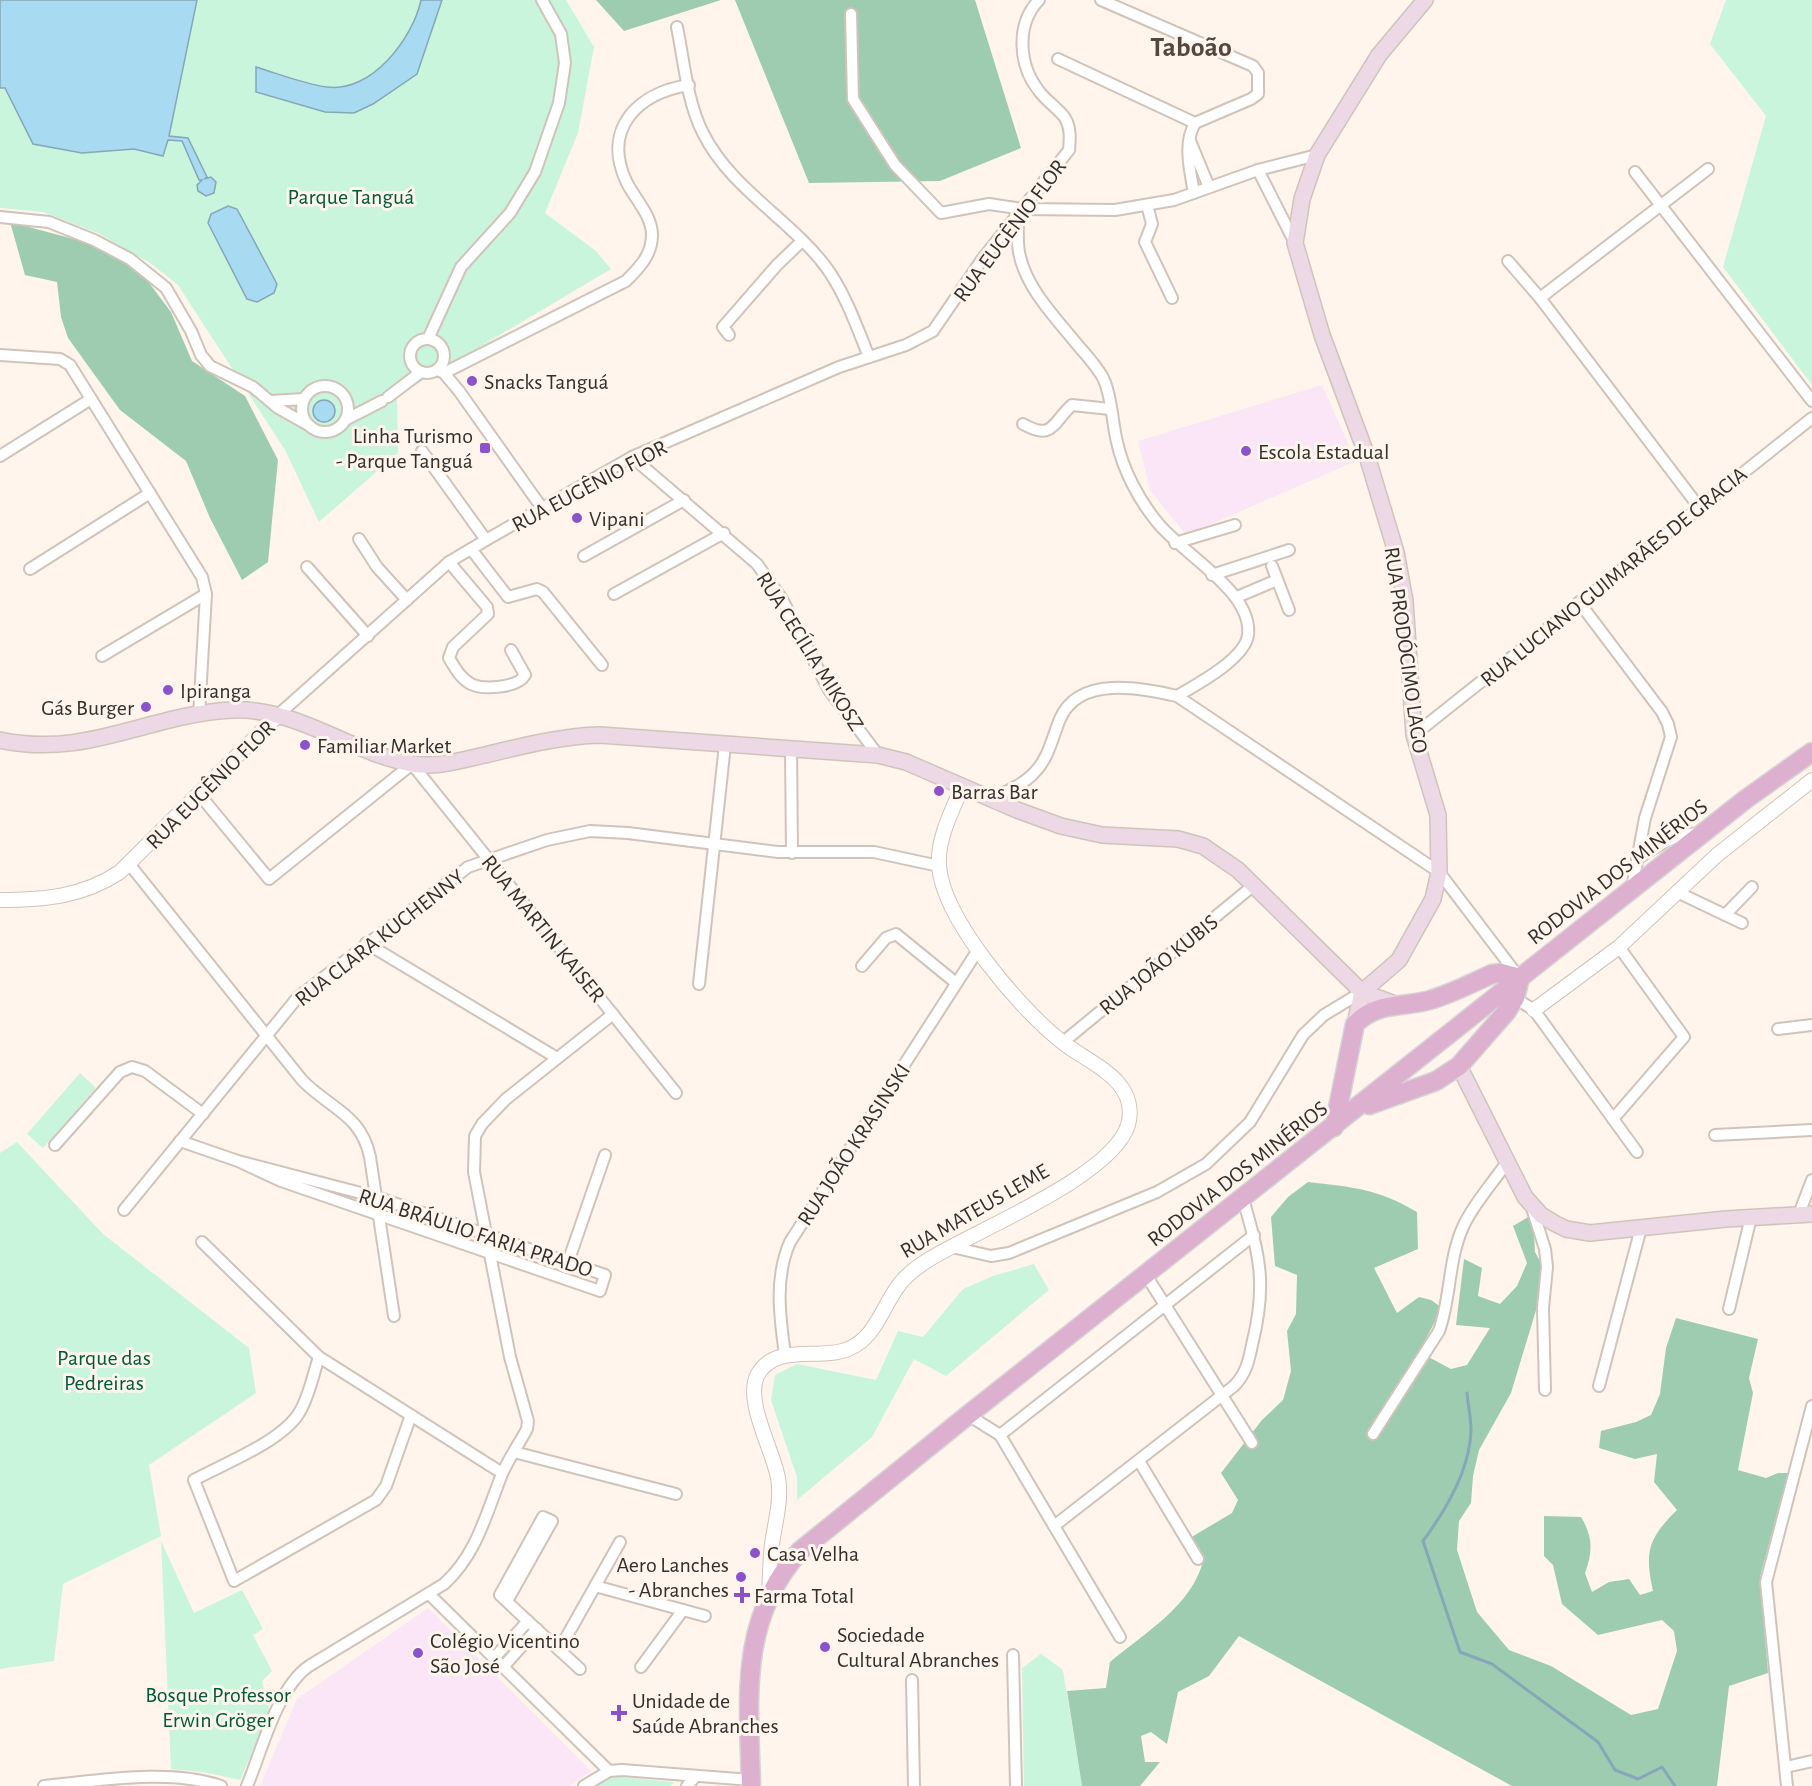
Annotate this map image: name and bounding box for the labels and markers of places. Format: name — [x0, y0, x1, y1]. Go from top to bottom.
place label: Snacks Tanguá — [484, 371, 609, 393]
marker: Snacks Tanguá — [465, 374, 479, 388]
place label: Linha Turismo - Parque Tanguá — [336, 425, 473, 472]
marker: Linha Turismo - Parque Tanguá — [478, 441, 492, 455]
place label: Escola Estadual — [1258, 441, 1389, 463]
marker: Escola Estadual — [1239, 444, 1253, 458]
place label: Vipani — [589, 508, 645, 530]
marker: Vipani — [570, 511, 584, 525]
place label: Ipiranga — [180, 680, 251, 702]
marker: Ipiranga — [161, 683, 175, 697]
place label: Gás Burger — [41, 697, 134, 719]
marker: Gás Burger — [139, 700, 153, 714]
place label: Familiar Market — [317, 735, 451, 757]
marker: Familiar Market — [298, 738, 312, 752]
place label: Barras Bar — [951, 781, 1038, 803]
marker: Barras Bar — [932, 784, 946, 798]
place label: Casa Velha — [767, 1543, 859, 1565]
marker: Casa Velha — [748, 1546, 762, 1560]
place label: Aero Lanches - Abranches — [616, 1554, 729, 1601]
marker: Aero Lanches - Abranches — [734, 1570, 748, 1584]
place label: Farma Total — [754, 1585, 854, 1607]
marker: Farma Total — [735, 1588, 749, 1602]
place label: Sociedade Cultural Abranches — [837, 1624, 999, 1671]
place label: Colégio Vicentino São José — [430, 1630, 580, 1677]
marker: Sociedade Cultural Abranches — [818, 1640, 832, 1654]
marker: Colégio Vicentino São José — [411, 1646, 425, 1660]
place label: Unidade de Saúde Abranches — [632, 1690, 779, 1737]
marker: Unidade de Saúde Abranches — [610, 1704, 628, 1722]

